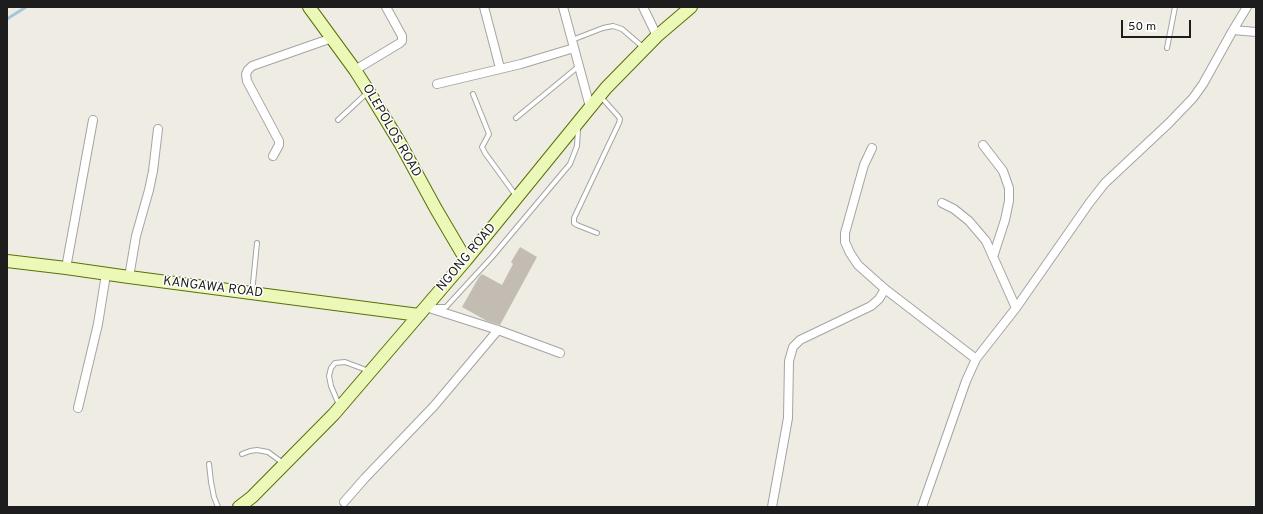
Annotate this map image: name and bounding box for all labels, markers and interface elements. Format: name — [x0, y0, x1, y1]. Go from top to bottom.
scale bar — [1123, 12, 1193, 38]
text: 50 m — [1128, 19, 1156, 35]
street label: OLEPOLOS ROAD — [358, 82, 424, 180]
street label: NGONG ROAD — [434, 221, 500, 295]
street label: KANGAWA ROAD — [162, 274, 264, 302]

